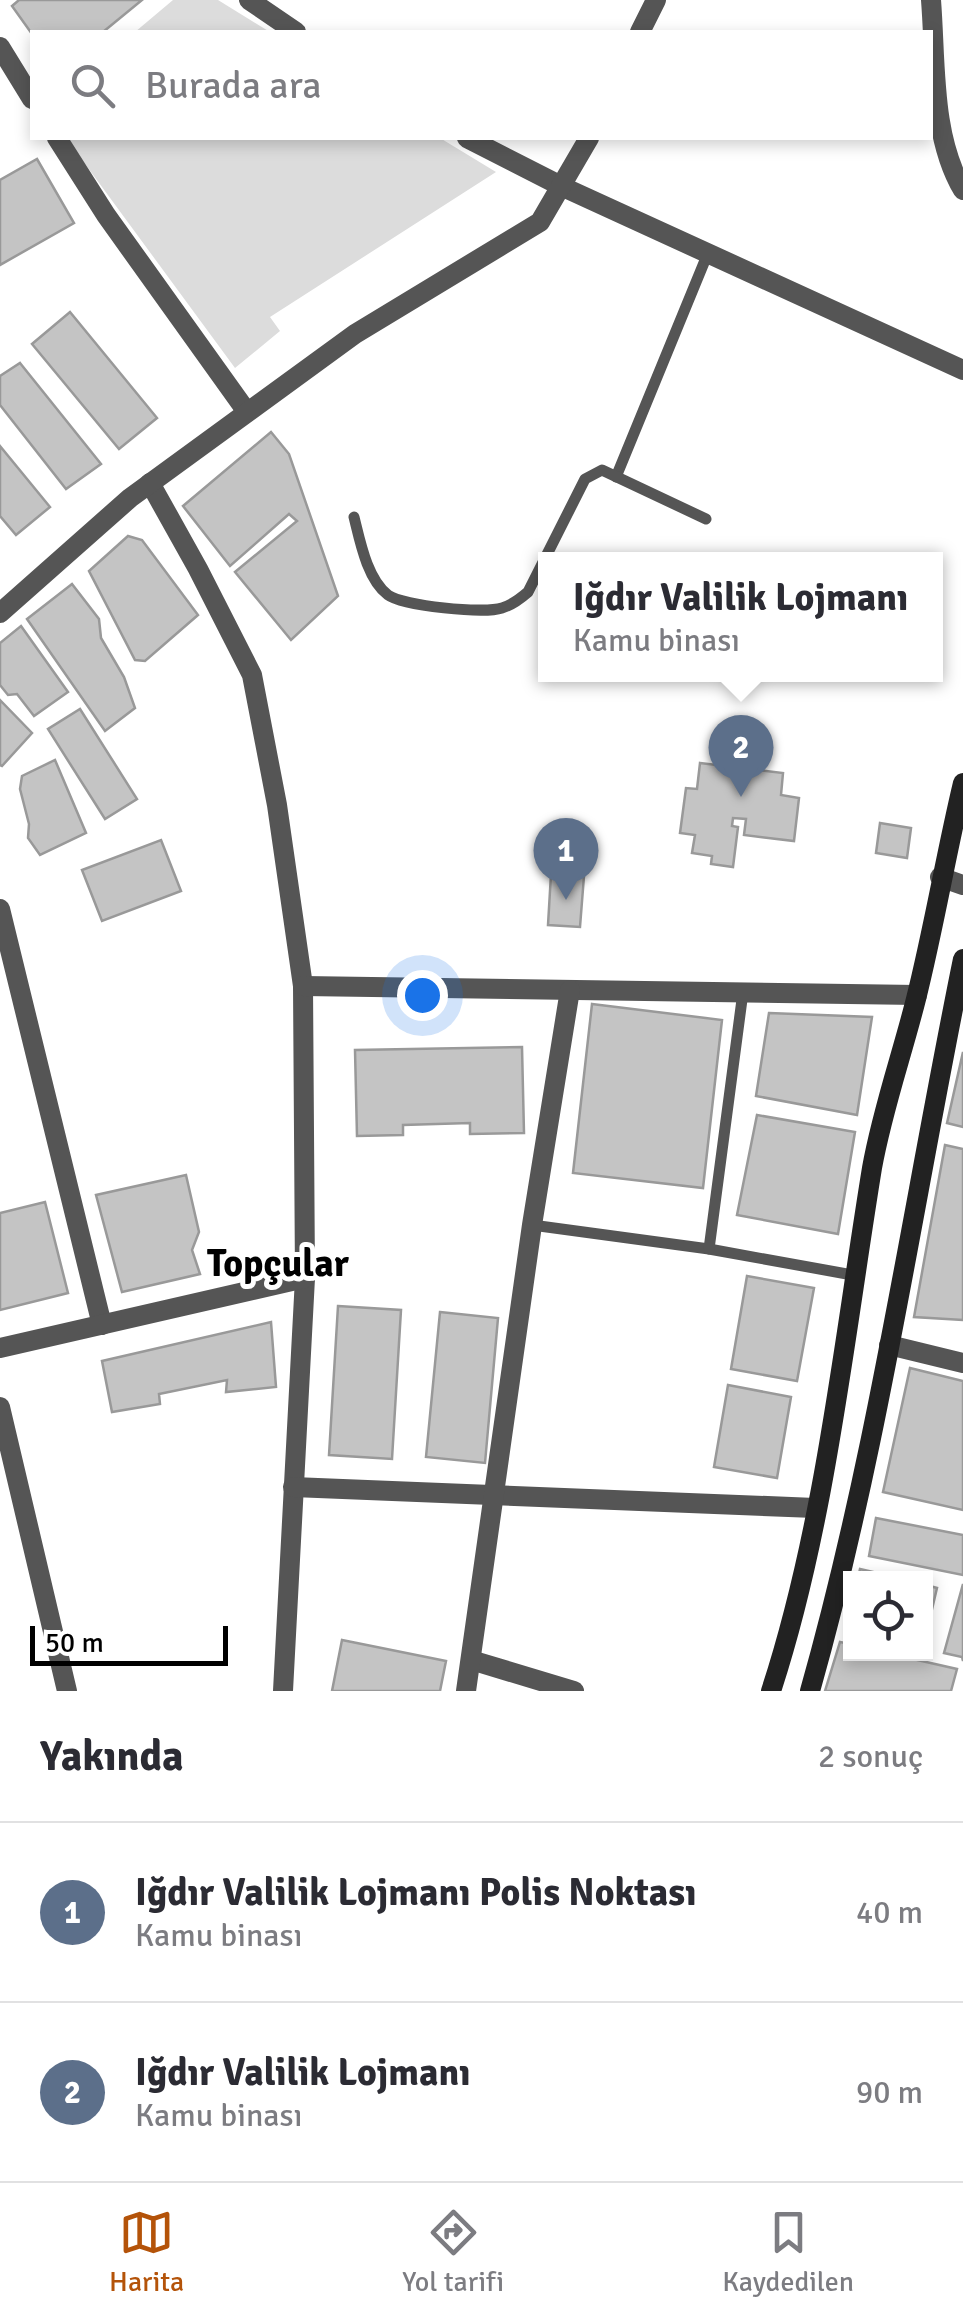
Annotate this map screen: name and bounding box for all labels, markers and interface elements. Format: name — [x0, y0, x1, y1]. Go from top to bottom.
search box — [30, 30, 933, 140]
icon: search — [65, 58, 120, 113]
text: Burada ara — [145, 62, 322, 109]
popup — [538, 552, 943, 682]
text: Iğdır Valilik Lojmanı — [573, 574, 908, 621]
text: Kamu binası — [573, 621, 740, 660]
pin: 2 — [708, 714, 774, 797]
pin: 1 — [534, 818, 598, 900]
your location — [397, 970, 448, 1021]
district label: Topçular — [207, 1240, 350, 1287]
map controls — [843, 1571, 933, 1661]
button: locate — [843, 1571, 933, 1661]
scale bar — [30, 1621, 228, 1666]
text: 50 m — [45, 1626, 104, 1660]
text: Yakında — [40, 1731, 184, 1782]
text: 2 sonuç — [818, 1737, 923, 1776]
text: Iğdır Valilik Lojmanı Polis Noktası — [135, 1869, 697, 1916]
text: 1 — [64, 1893, 81, 1932]
text: 40 m — [856, 1893, 923, 1932]
text: Kamu binası — [135, 1916, 302, 1955]
text: Iğdır Valilik Lojmanı — [135, 2049, 471, 2096]
text: 2 — [64, 2073, 81, 2112]
text: 90 m — [856, 2073, 923, 2112]
text: Kamu binası — [135, 2096, 302, 2135]
tab: Harita — [109, 2205, 184, 2299]
tab: Yol tarifi — [402, 2205, 504, 2299]
tab: Kaydedilen — [722, 2205, 854, 2299]

